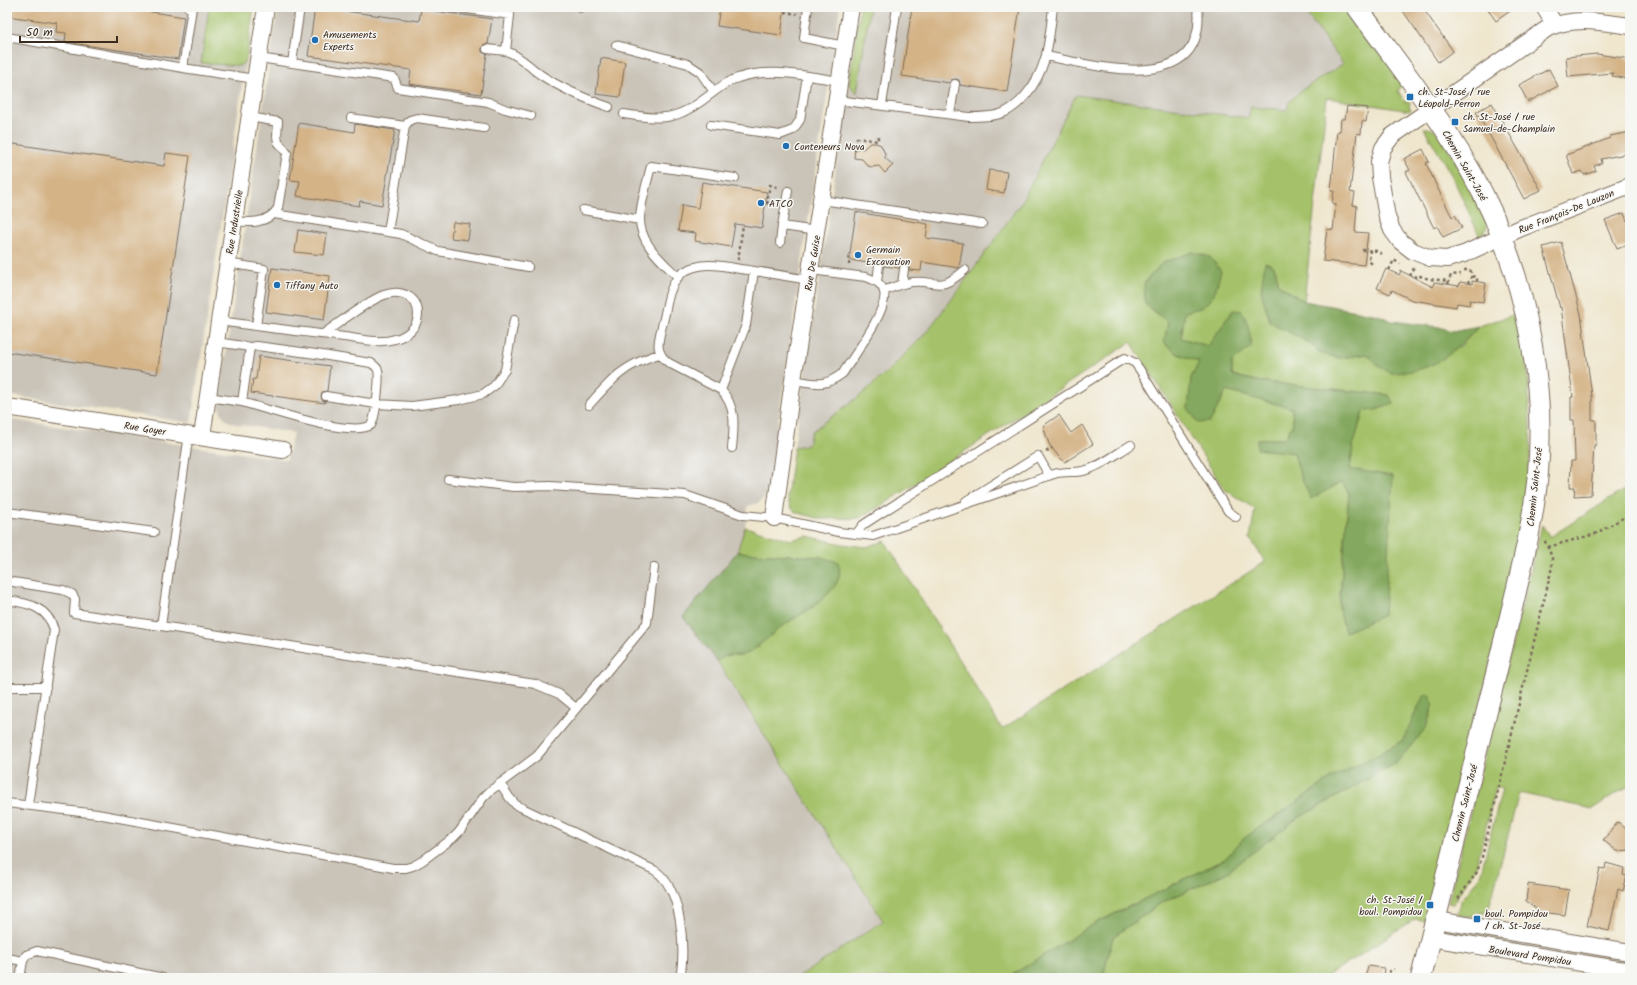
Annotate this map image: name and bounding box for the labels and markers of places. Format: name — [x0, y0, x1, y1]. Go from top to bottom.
place label: Amusements Experts — [323, 27, 377, 55]
marker: Amusements Experts — [310, 35, 320, 45]
place label: ch. St-José / rue Léopold-Perron — [1418, 84, 1490, 112]
marker: ch. St-José / rue Léopold-Perron — [1405, 92, 1415, 102]
place label: ch. St-José / rue Samuel-de-Champlain — [1463, 109, 1555, 137]
marker: ch. St-José / rue Samuel-de-Champlain — [1450, 117, 1460, 127]
place label: Conteneurs Nova — [794, 139, 865, 155]
marker: Conteneurs Nova — [781, 141, 791, 151]
place label: ATCO — [769, 196, 793, 212]
marker: ATCO — [756, 198, 766, 208]
place label: Germain Excavation — [866, 242, 910, 270]
marker: Germain Excavation — [853, 250, 863, 260]
place label: Tiffany Auto — [285, 278, 339, 294]
marker: Tiffany Auto — [272, 280, 282, 290]
place label: ch. St-José / boul. Pompidou — [1359, 892, 1423, 920]
marker: ch. St-José / boul. Pompidou — [1425, 900, 1435, 910]
place label: boul. Pompidou / ch. St-José — [1485, 906, 1548, 934]
marker: boul. Pompidou / ch. St-José — [1472, 914, 1482, 924]

